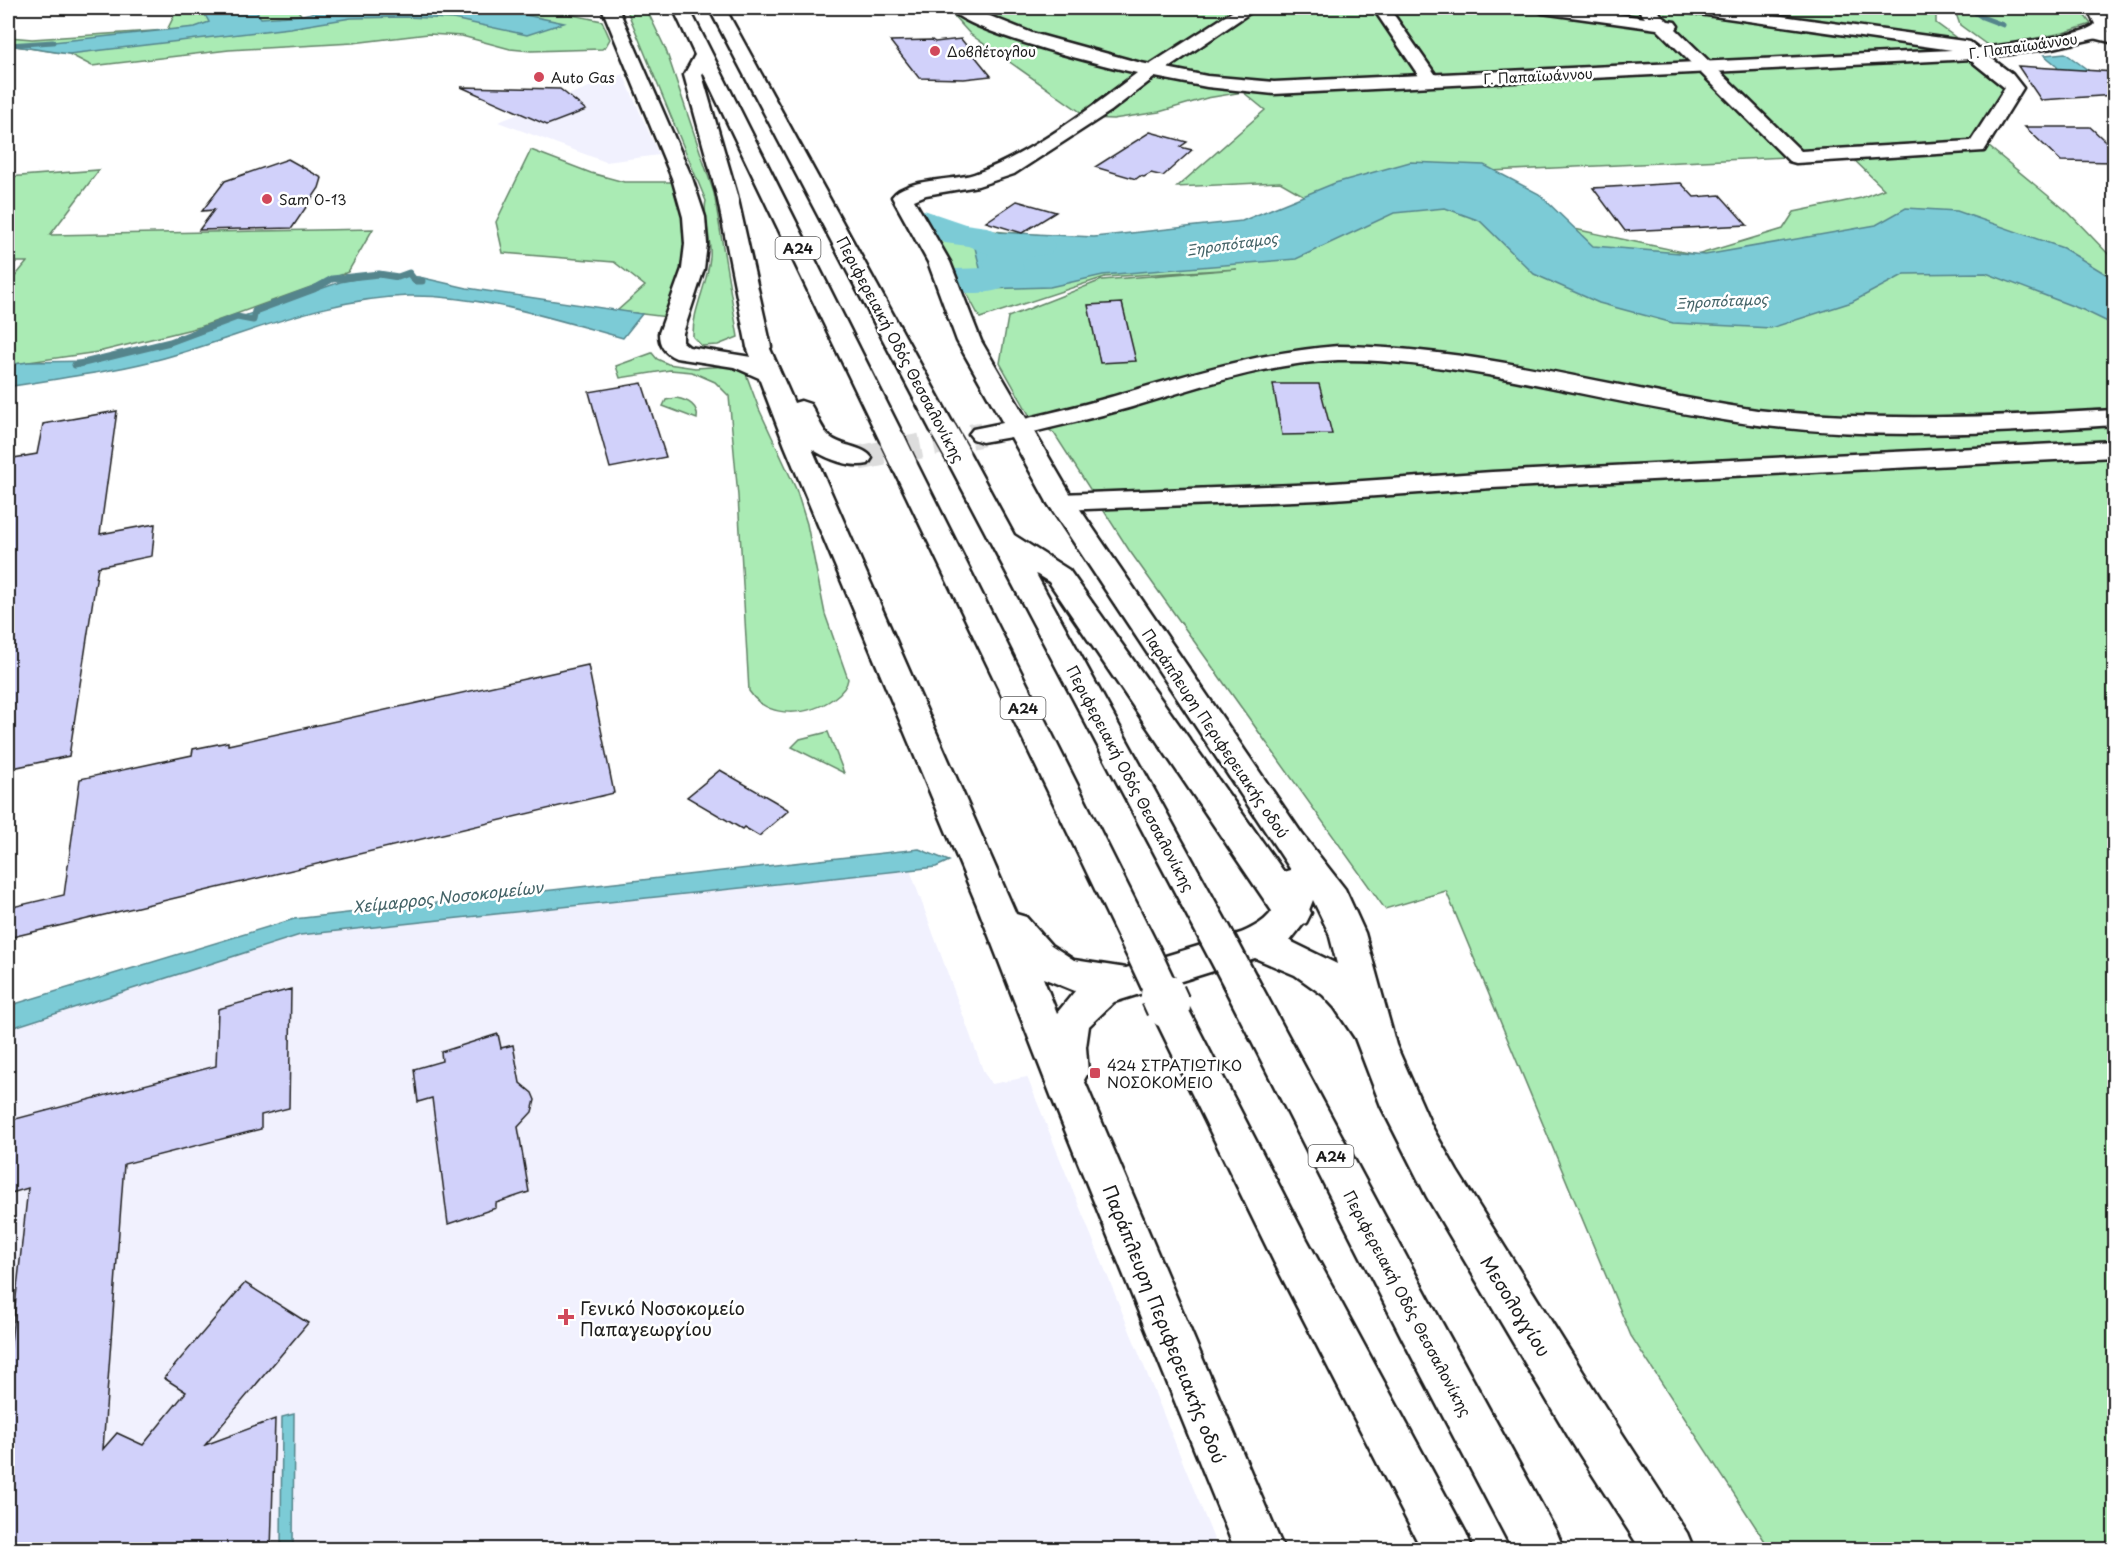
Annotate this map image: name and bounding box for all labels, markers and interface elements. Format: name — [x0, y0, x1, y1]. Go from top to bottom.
street label: Γ. Παπαϊωάννου — [1967, 28, 2079, 64]
place label: Δοβλέτογλου — [947, 41, 1036, 62]
marker: Δοβλέτογλου — [928, 44, 942, 58]
street label: Γ. Παπαϊωάννου — [1483, 63, 1593, 89]
place label: Auto Gas — [551, 67, 615, 88]
marker: Auto Gas — [532, 70, 546, 84]
place label: Sam 0-13 — [279, 189, 347, 210]
marker: Sam 0-13 — [260, 192, 274, 206]
water label: Ξηροπόταμος — [1185, 227, 1281, 261]
street label: Περιφερειακή Οδός Θεσσαλονίκης — [831, 231, 971, 467]
road number: Α24 — [776, 237, 820, 259]
water label: Ξηροπόταμος — [1676, 288, 1770, 314]
street label: Παράπλευρη Περιφερειακής οδού — [1137, 624, 1295, 842]
street label: Περιφερειακή Οδός Θεσσαλονίκης — [1061, 660, 1201, 896]
road number: Α24 — [1000, 697, 1046, 719]
water label: Χείμαρρος Νοσοκομείων — [352, 874, 545, 918]
place label: 424 ΣΤΡΑΤΙΩΤΙΚΟ ΝΟΣΟΚΟΜΕΙΟ — [1107, 1053, 1242, 1093]
marker: 424 ΣΤΡΑΤΙΩΤΙΚΟ ΝΟΣΟΚΟΜΕΙΟ — [1088, 1066, 1102, 1080]
road number: Α24 — [1308, 1145, 1354, 1167]
street label: Παράπλευρη Περιφερειακής οδού — [1097, 1181, 1233, 1467]
street label: Περιφερειακή Οδός Θεσσαλονίκης — [1338, 1185, 1478, 1421]
street label: Μεσολογγίου — [1474, 1250, 1558, 1362]
place label: Γενικό Νοσοκομείο Παπαγεωργίου — [580, 1294, 745, 1342]
marker: Γενικό Νοσοκομείο Παπαγεωργίου — [557, 1308, 575, 1326]

